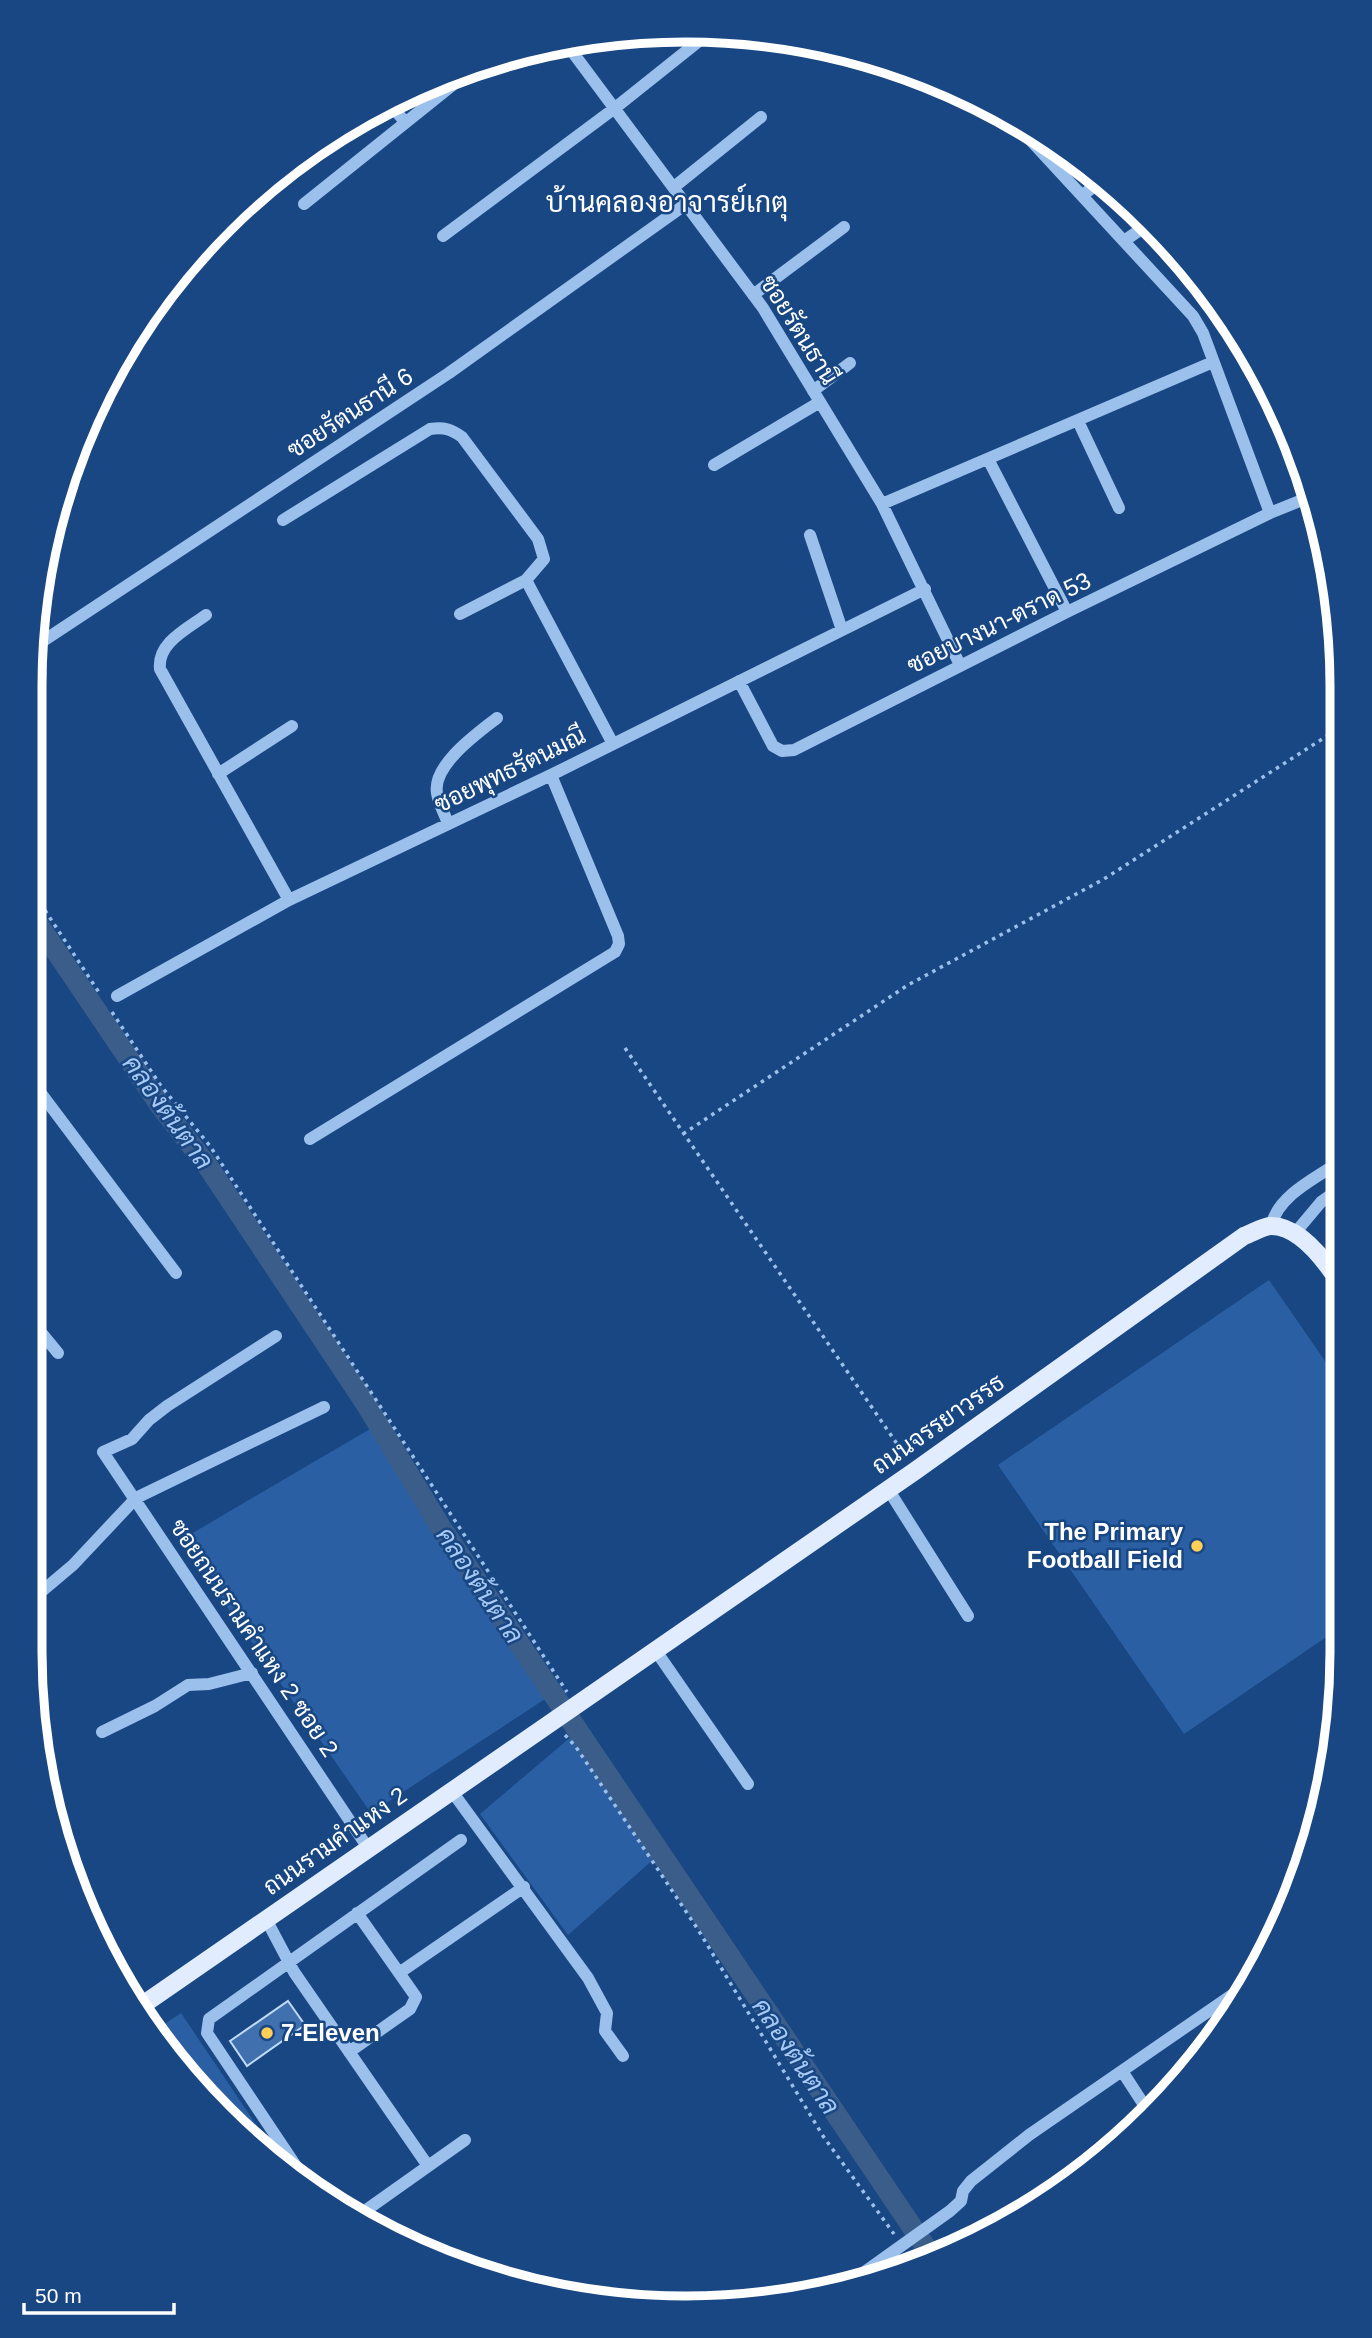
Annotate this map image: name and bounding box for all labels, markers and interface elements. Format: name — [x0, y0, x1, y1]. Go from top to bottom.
district label: บ้านคลองอาจารย์เกตุ — [546, 183, 788, 222]
street label: ซอยรัตนธานี — [755, 269, 845, 389]
street label: ซอยรัตนธานี 6 — [281, 361, 417, 463]
street label: ซอยบางนา-ตราด 53 — [903, 566, 1095, 679]
street label: ซอยพุทธรัตนมณี — [429, 720, 591, 821]
water label: คลองต้นตาล — [117, 1049, 220, 1175]
street label: ถนนจรรยาวรรธ — [866, 1368, 1009, 1479]
street label: ซอยถนนรามคำแหง 2 ซอย 2 — [165, 1514, 344, 1762]
place label: The Primary Football Field — [1027, 1518, 1184, 1573]
water label: คลองต้นตาล — [430, 1521, 531, 1649]
marker: The Primary Football Field — [1189, 1538, 1205, 1554]
street label: ถนนรามคำแหง 2 — [258, 1781, 412, 1900]
water label: คลองต้นตาล — [746, 1992, 847, 2120]
place label: 7-Eleven — [281, 2019, 380, 2046]
marker: 7-Eleven — [259, 2025, 275, 2041]
scale bar — [24, 2272, 175, 2316]
text: 50 m — [35, 2284, 82, 2307]

